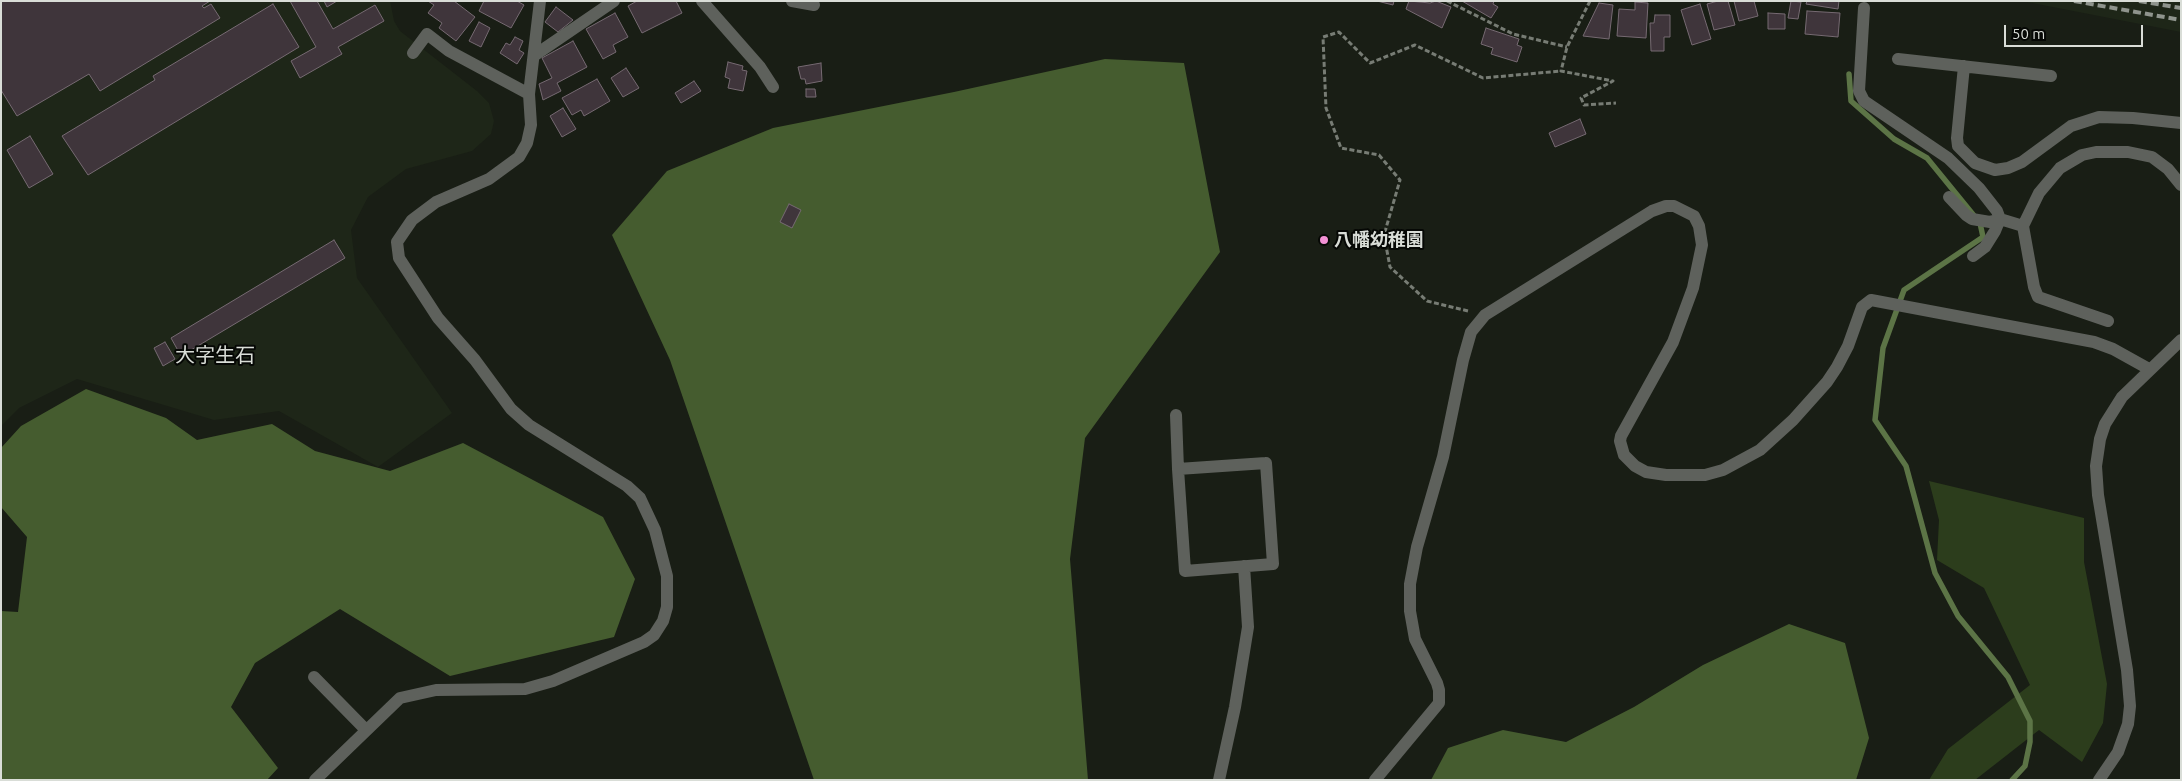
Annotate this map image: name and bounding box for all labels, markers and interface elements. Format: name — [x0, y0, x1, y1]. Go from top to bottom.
scale bar — [2007, 15, 2146, 47]
text: 50 m — [2012, 25, 2045, 42]
place label: 八幡幼稚園 — [1334, 229, 1424, 251]
marker: 八幡幼稚園 — [1318, 234, 1330, 246]
district label: 大字生石 — [175, 343, 255, 367]

